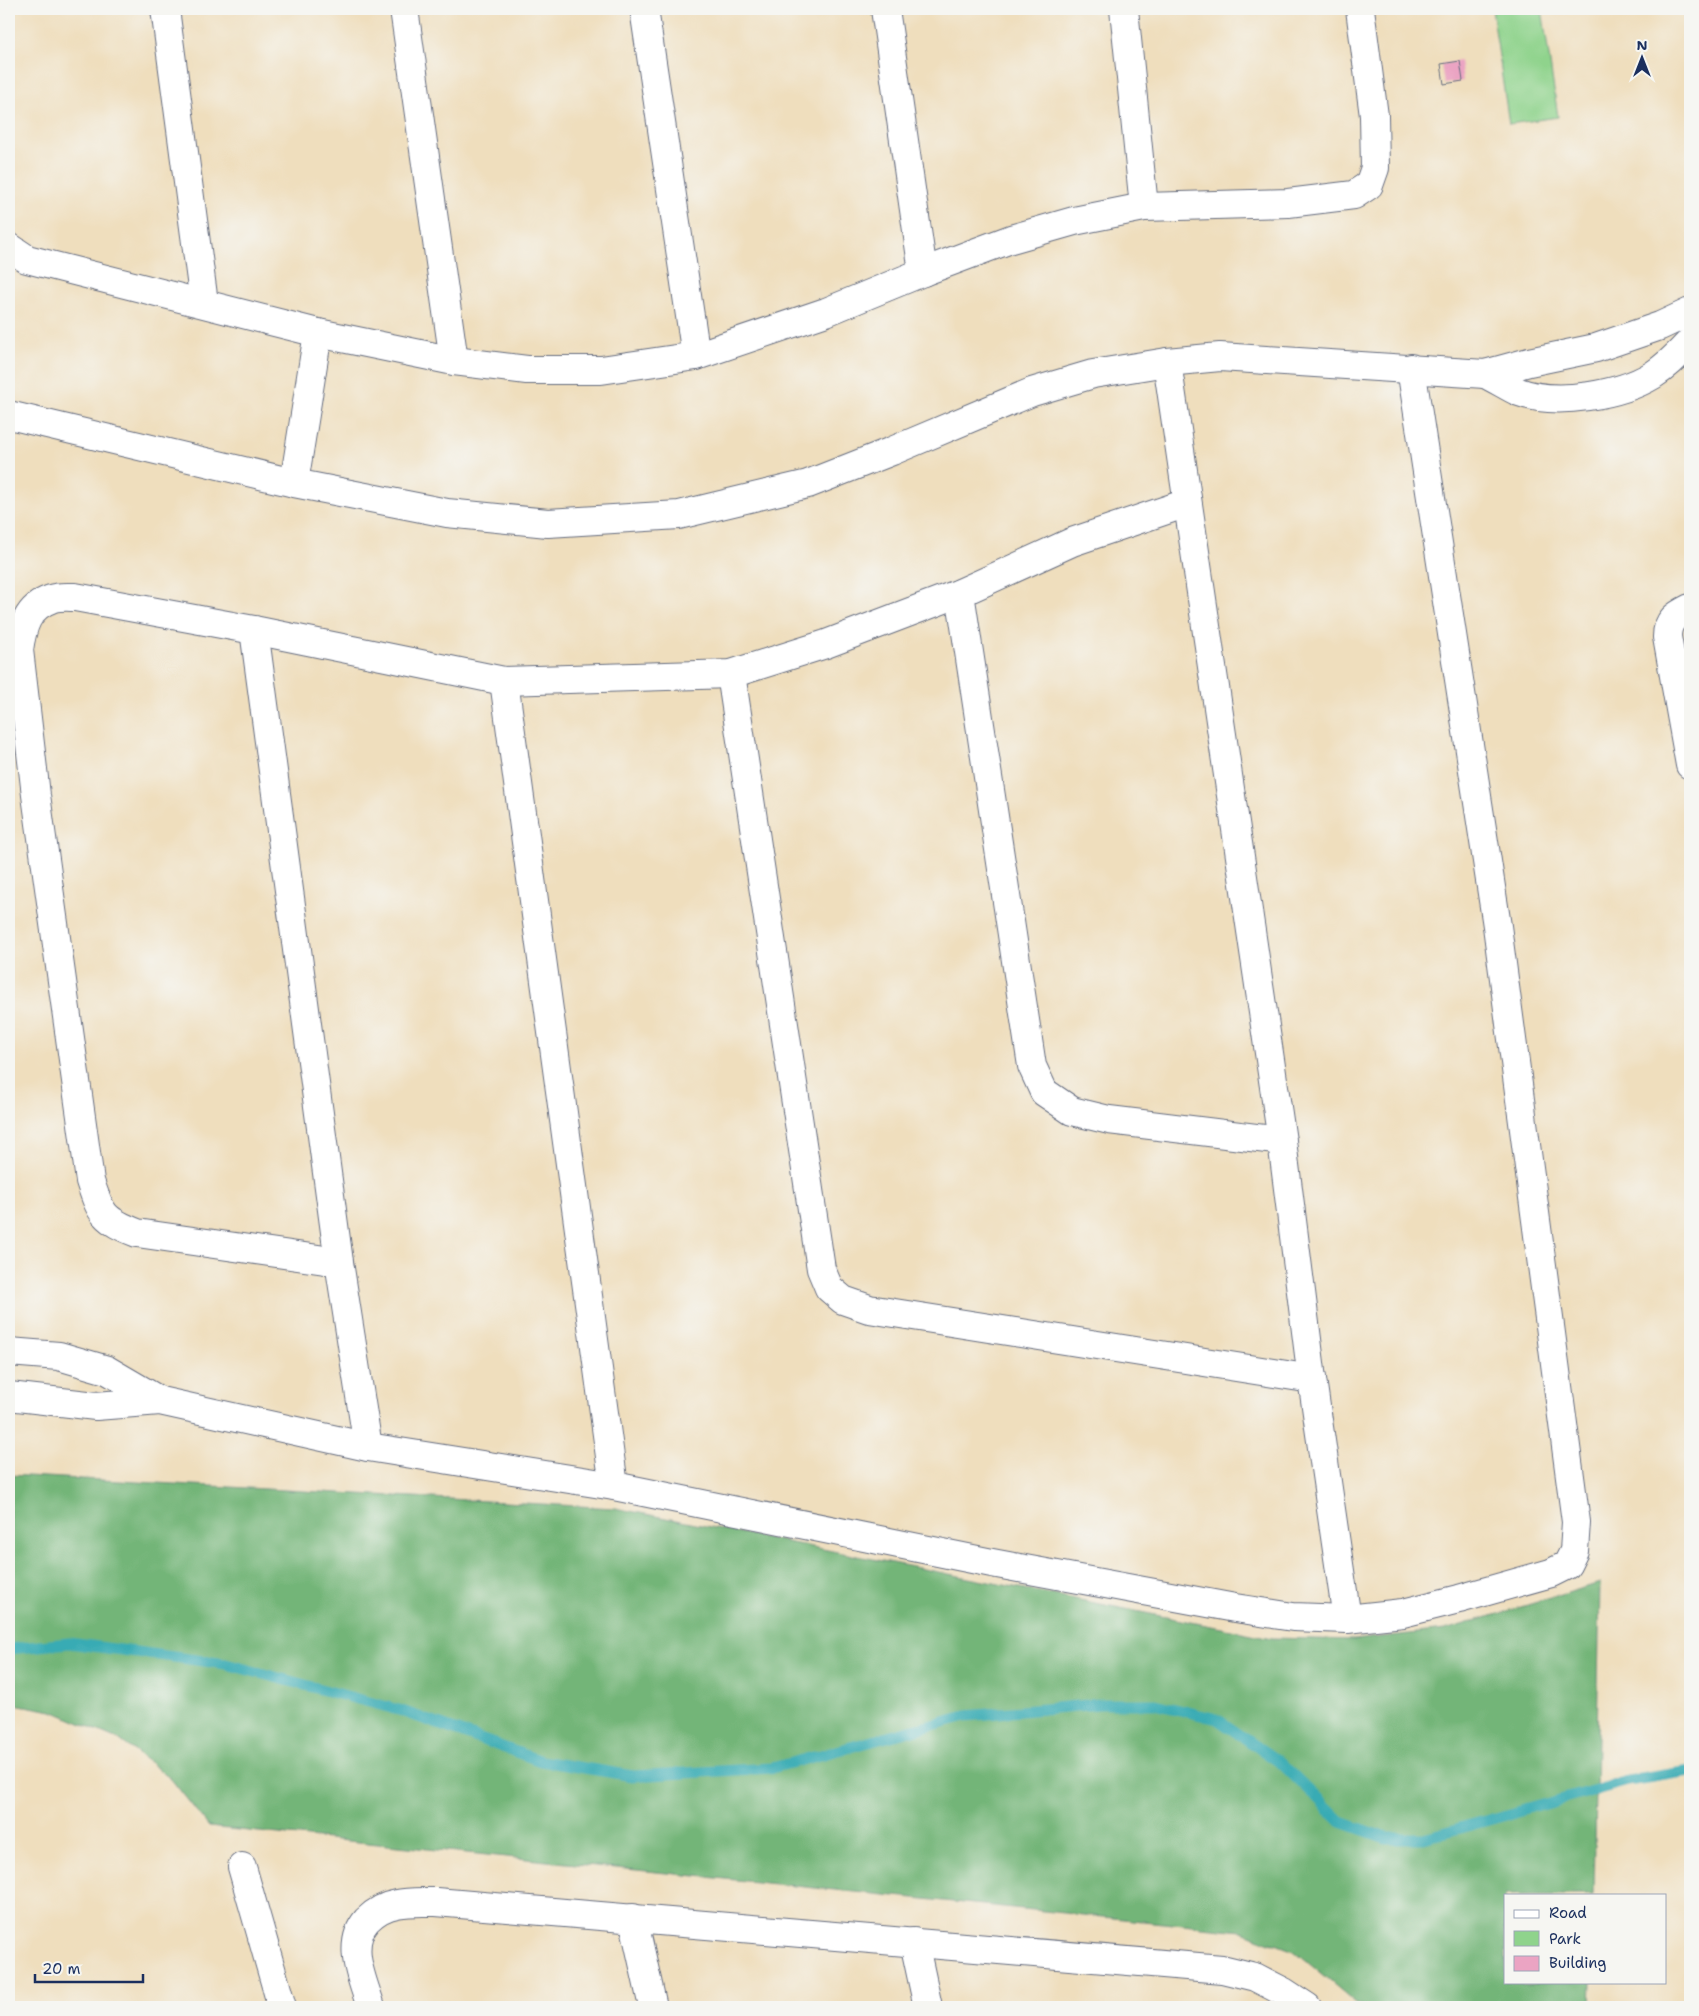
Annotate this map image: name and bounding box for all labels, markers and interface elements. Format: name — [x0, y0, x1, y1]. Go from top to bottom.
north arrow — [1616, 32, 1666, 82]
text: N — [1636, 36, 1648, 54]
legend — [1504, 1894, 1666, 1984]
text: Road — [1549, 1903, 1587, 1923]
text: Park — [1549, 1929, 1581, 1949]
scale bar — [35, 1951, 142, 1983]
text: Building — [1549, 1953, 1606, 1973]
text: 20 m — [42, 1959, 81, 1979]

